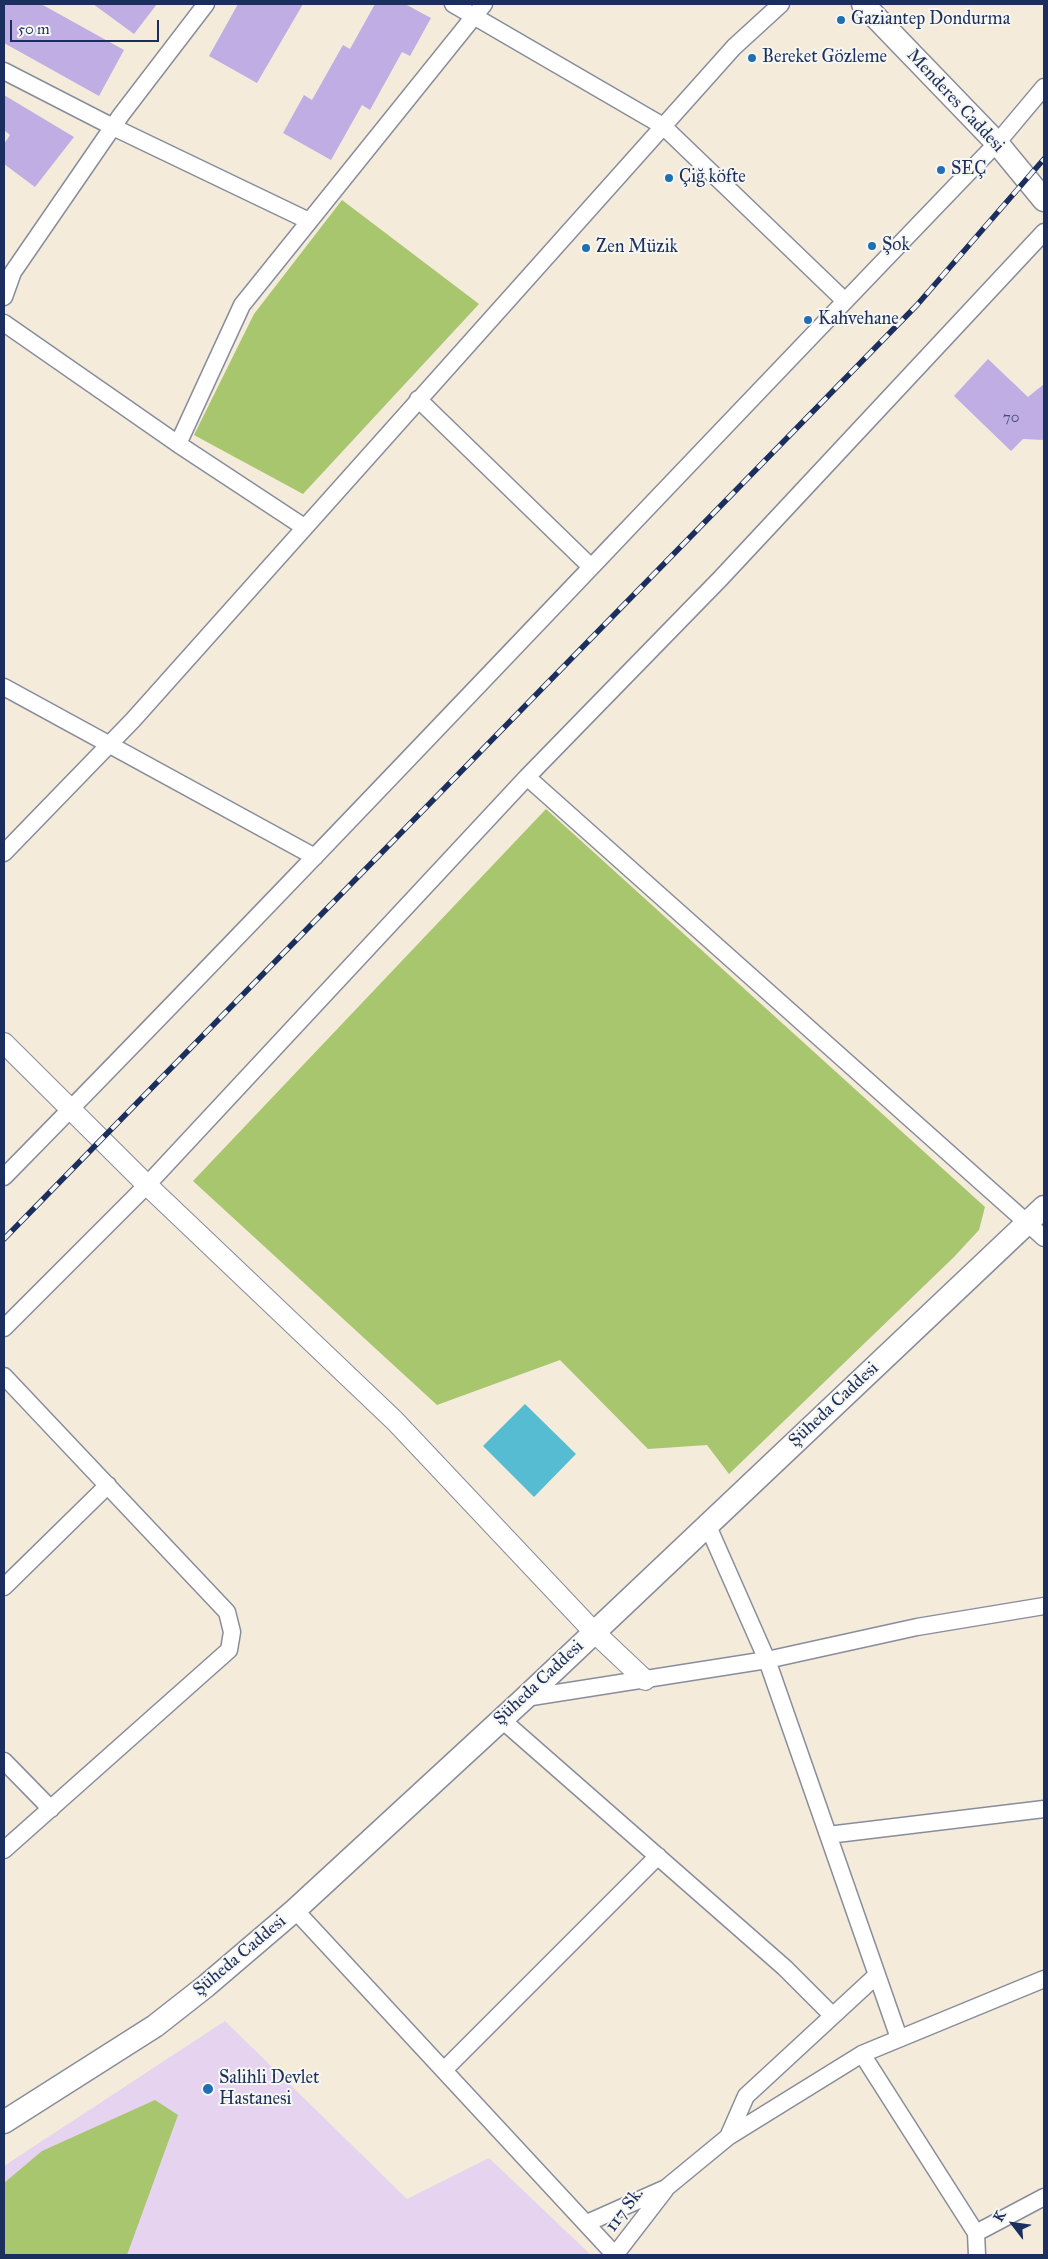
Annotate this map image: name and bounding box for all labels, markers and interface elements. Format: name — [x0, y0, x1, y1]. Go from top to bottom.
place label: Gaziantep Dondurma — [851, 9, 1010, 31]
scale bar — [12, 10, 161, 42]
marker: Gaziantep Dondurma — [835, 14, 847, 26]
text: 50 m — [18, 20, 50, 38]
street label: Menderes Caddesi — [902, 45, 1008, 157]
place label: Bereket Gözleme — [762, 47, 887, 69]
marker: Bereket Gözleme — [746, 52, 758, 64]
place label: SEÇ — [951, 159, 987, 181]
marker: SEÇ — [935, 164, 947, 176]
place label: Çiğ köfte — [679, 167, 746, 189]
marker: Çiğ köfte — [663, 172, 675, 184]
place label: Şok — [882, 235, 910, 257]
place label: Zen Müzik — [596, 237, 678, 259]
marker: Şok — [866, 240, 878, 252]
marker: Zen Müzik — [580, 242, 592, 254]
place label: Kahvehane — [818, 309, 899, 331]
marker: Kahvehane — [802, 314, 814, 326]
house number: 70 — [1003, 409, 1019, 427]
street label: Şüheda Caddesi — [785, 1358, 883, 1452]
street label: Şüheda Caddesi — [490, 1636, 588, 1730]
street label: Şüheda Caddesi — [189, 1911, 291, 2001]
place label: Salihli Devlet Hastanesi — [219, 2068, 319, 2110]
marker: Salihli Devlet Hastanesi — [201, 2082, 215, 2096]
street label: 117 Sk. — [601, 2183, 649, 2237]
north arrow — [988, 2199, 1038, 2249]
text: K — [990, 2208, 1009, 2225]

